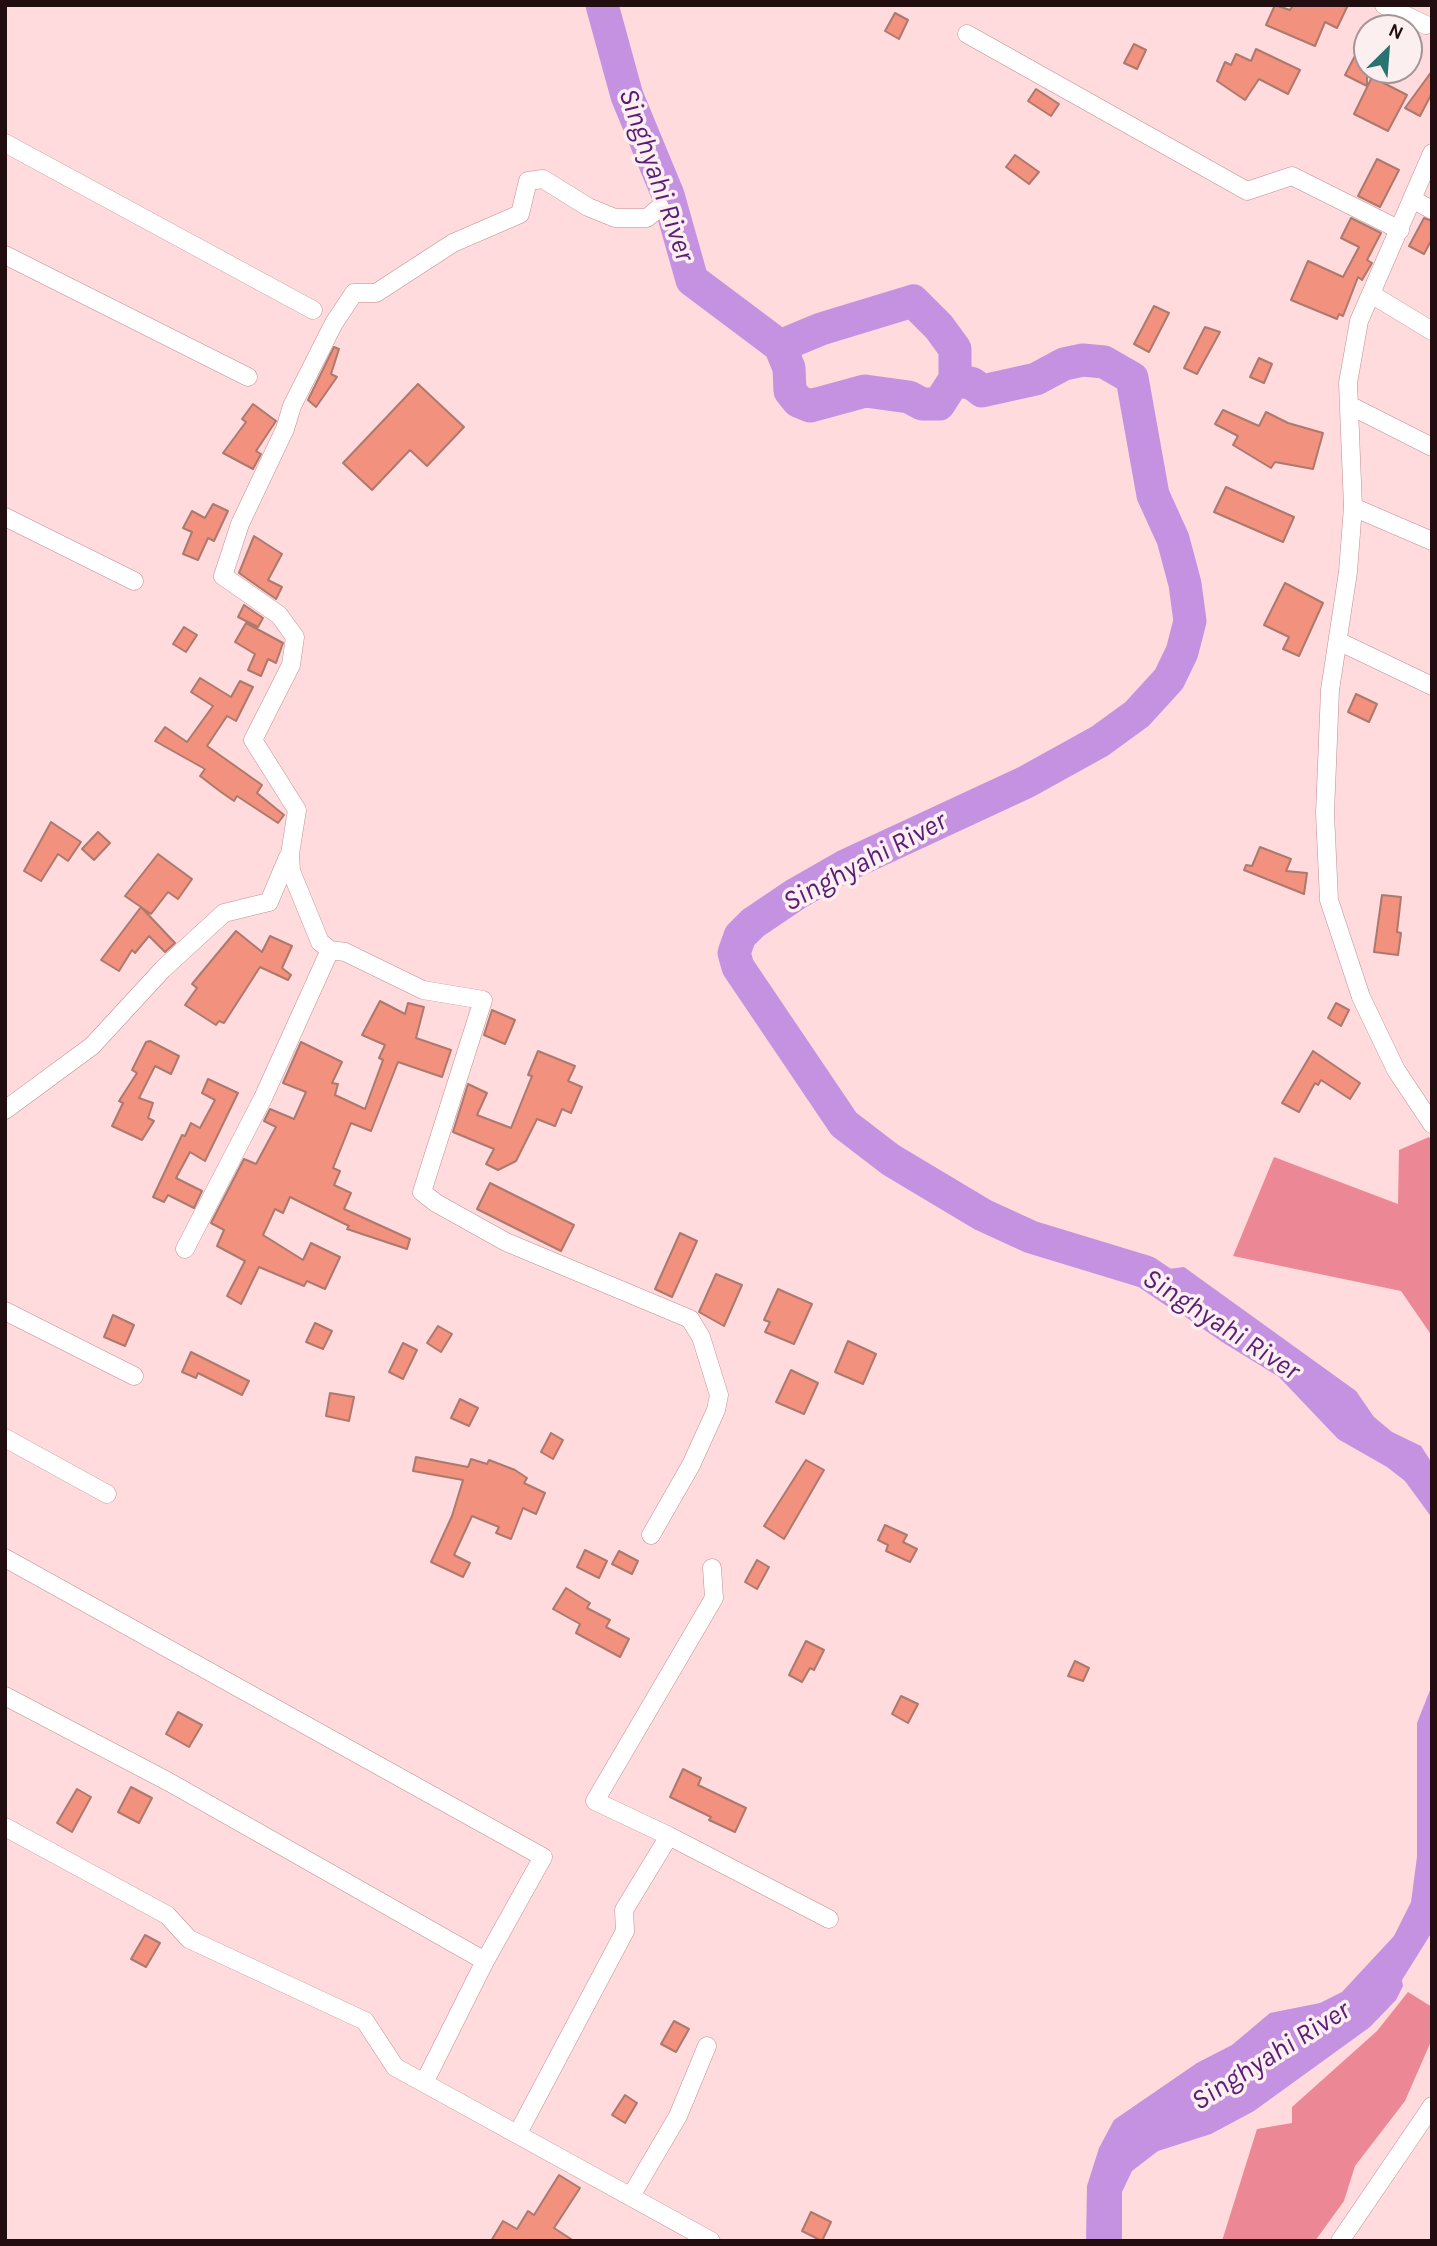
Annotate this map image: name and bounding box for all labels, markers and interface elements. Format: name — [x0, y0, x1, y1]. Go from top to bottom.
north arrow — [1353, 14, 1423, 84]
text: N — [1385, 19, 1407, 45]
water label: Singhyahi River — [611, 84, 701, 266]
water label: Singhyahi River — [777, 805, 953, 919]
water label: Singhyahi River — [1136, 1262, 1306, 1388]
water label: Singhyahi River — [1185, 1994, 1357, 2118]

